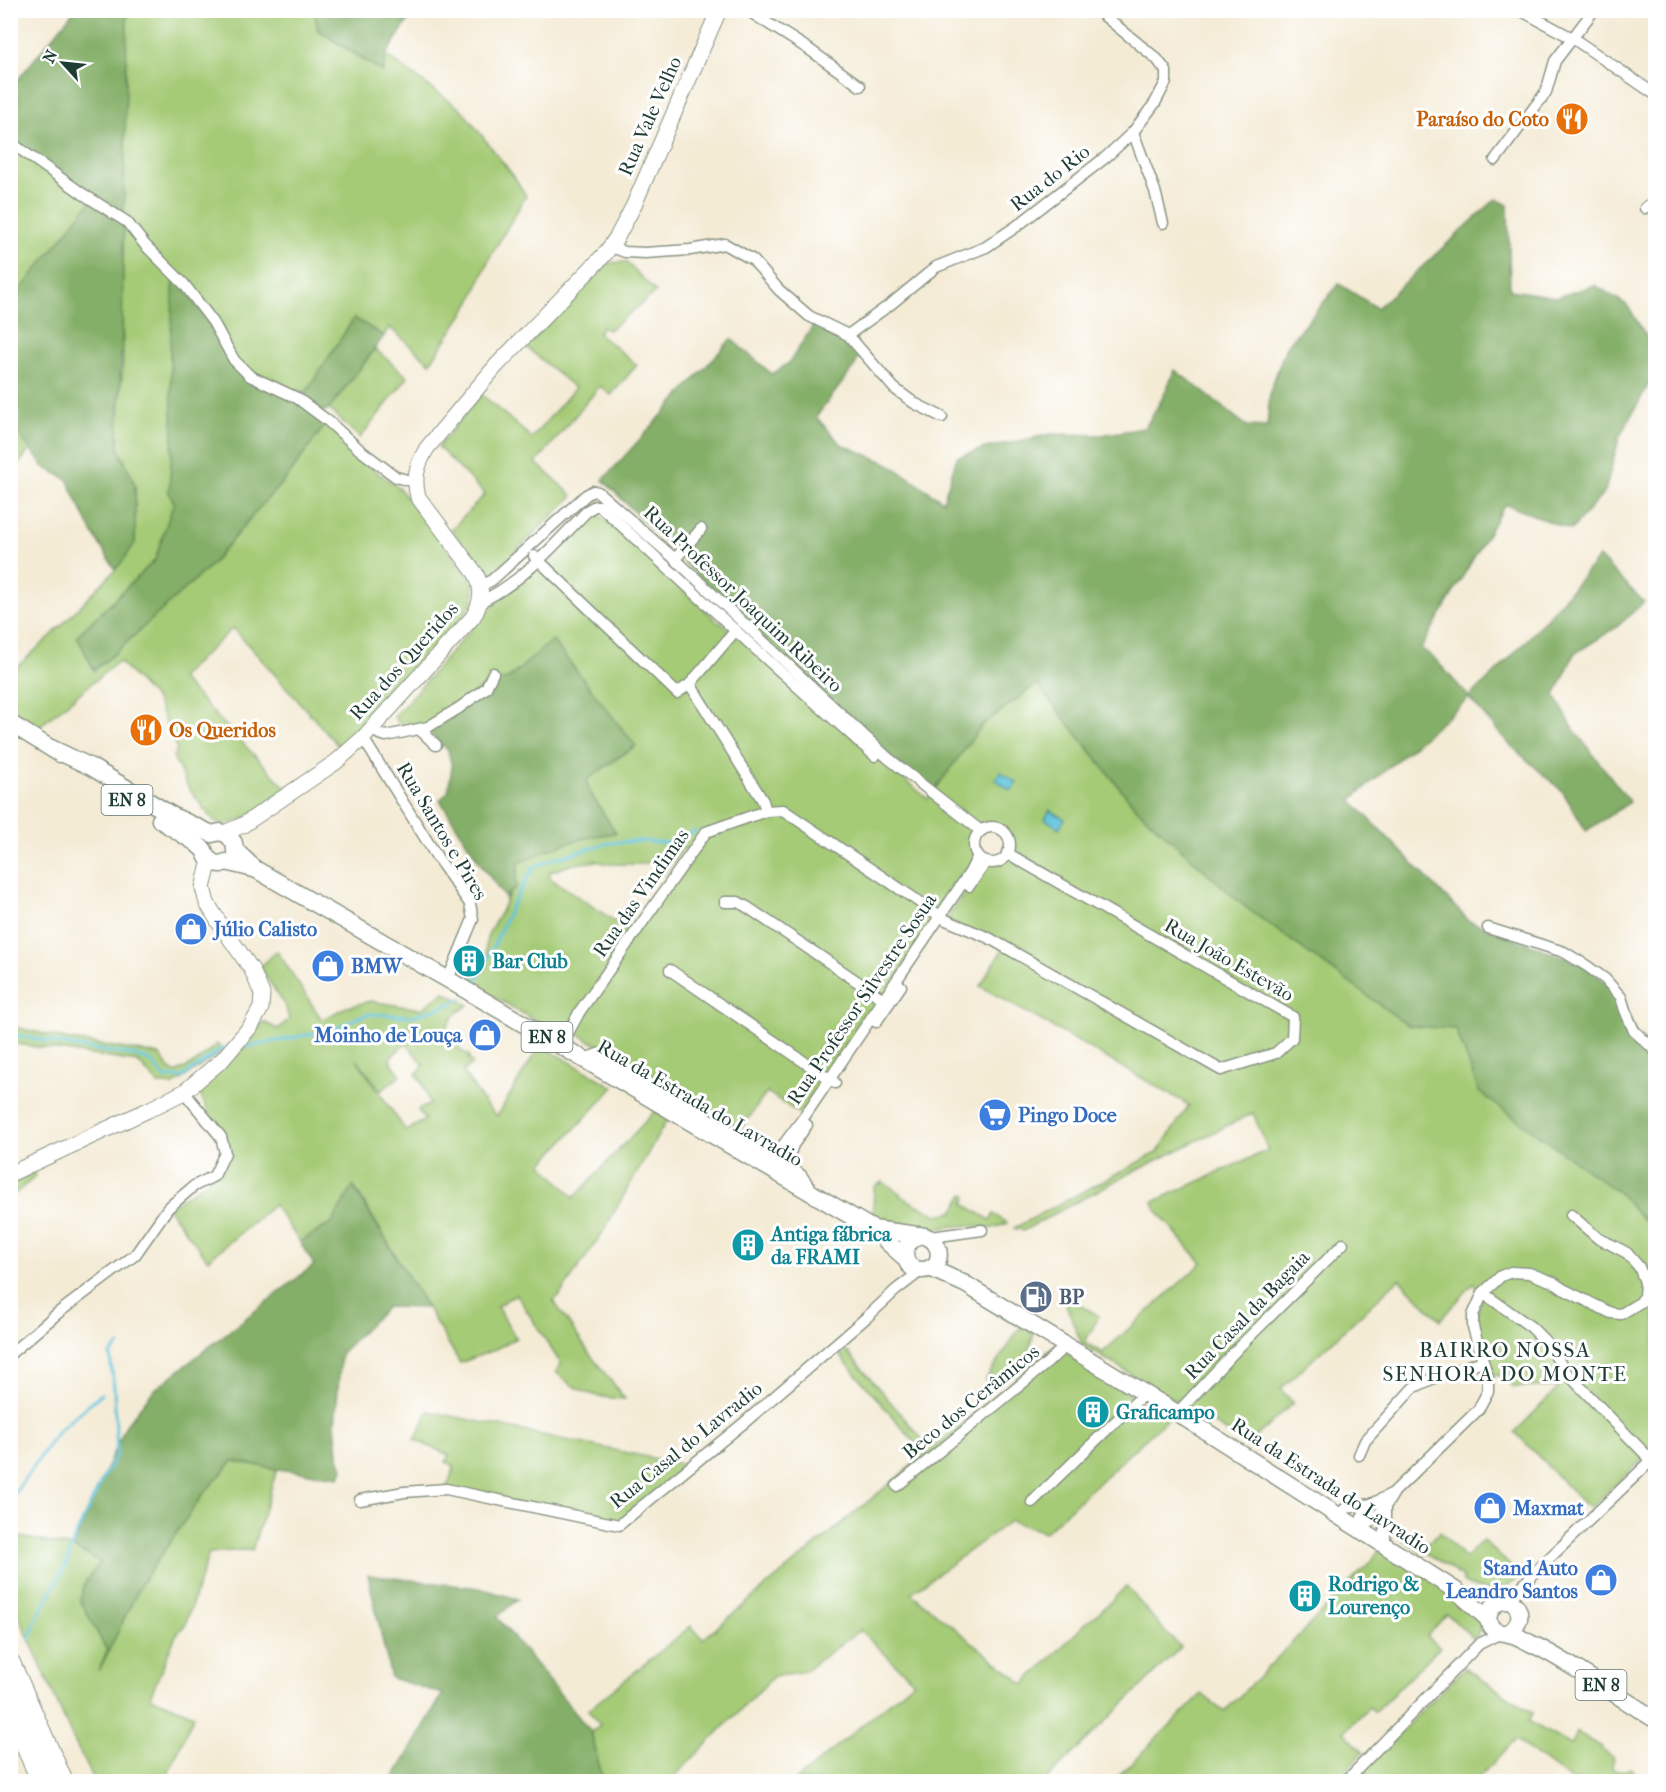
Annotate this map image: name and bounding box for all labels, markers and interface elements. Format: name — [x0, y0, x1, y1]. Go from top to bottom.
north arrow — [33, 33, 93, 93]
text: N — [39, 46, 62, 66]
street label: Rua Vale Velho — [613, 53, 687, 179]
restaurant icon: Paraíso do Coto — [1554, 101, 1590, 137]
place label: Paraíso do Coto — [1416, 108, 1549, 131]
street label: Rua do Rio — [1006, 140, 1094, 216]
street label: Rua Professor Joaquim Ribeiro — [639, 501, 847, 697]
street label: Rua dos Queridos — [345, 597, 463, 725]
restaurant icon: Os Queridos — [128, 712, 164, 748]
place label: Os Queridos — [169, 719, 276, 742]
street label: Rua Santos e Pires — [392, 758, 492, 904]
road number: EN 8 — [102, 785, 152, 815]
street label: Rua das Vindimas — [588, 824, 694, 962]
street label: Rua Professor Silvestre Sosua — [783, 888, 942, 1109]
shop icon: Júlio Calisto — [173, 911, 209, 947]
street label: Rua João Estevão — [1160, 914, 1298, 1006]
place label: Júlio Calisto — [212, 918, 317, 941]
building icon: Bar Club — [451, 943, 487, 979]
shop icon: BMW — [310, 948, 346, 984]
place label: Bar Club — [492, 950, 568, 973]
place label: BMW — [351, 955, 403, 978]
shop icon: Moinho de Louça — [467, 1017, 503, 1053]
road number: EN 8 — [522, 1022, 572, 1052]
place label: Moinho de Louça — [313, 1024, 463, 1048]
street label: Rua da Estrada do Lavradio — [593, 1035, 807, 1171]
supermarket icon: Pingo Doce — [977, 1097, 1013, 1133]
place label: Pingo Doce — [1018, 1104, 1117, 1127]
place label: Antiga fábrica da FRAMI — [769, 1223, 892, 1269]
building icon: Antiga fábrica da FRAMI — [730, 1227, 766, 1263]
street label: Rua Casal da Bagaia — [1180, 1245, 1315, 1384]
fuel station icon: BP — [1018, 1279, 1054, 1315]
place label: BP — [1059, 1286, 1084, 1309]
district label: BAIRRO NOSSA SENHORA DO MONTE — [1382, 1338, 1628, 1386]
street label: Beco dos Cerâmicos — [898, 1340, 1044, 1464]
street label: Rua Casal do Lavradio — [605, 1377, 767, 1513]
building icon: Graficampo — [1075, 1394, 1111, 1430]
place label: Graficampo — [1116, 1401, 1215, 1424]
street label: Rua da Estrada do Lavradio — [1227, 1413, 1435, 1559]
shop icon: Maxmat — [1472, 1490, 1508, 1526]
place label: Maxmat — [1512, 1497, 1585, 1520]
place label: Stand Auto Leandro Santos — [1446, 1557, 1579, 1603]
shop icon: Stand Auto Leandro Santos — [1583, 1562, 1619, 1598]
place label: Rodrigo & Lourenço — [1328, 1573, 1420, 1620]
building icon: Rodrigo & Lourenço — [1287, 1578, 1323, 1614]
road number: EN 8 — [1576, 1670, 1626, 1700]

